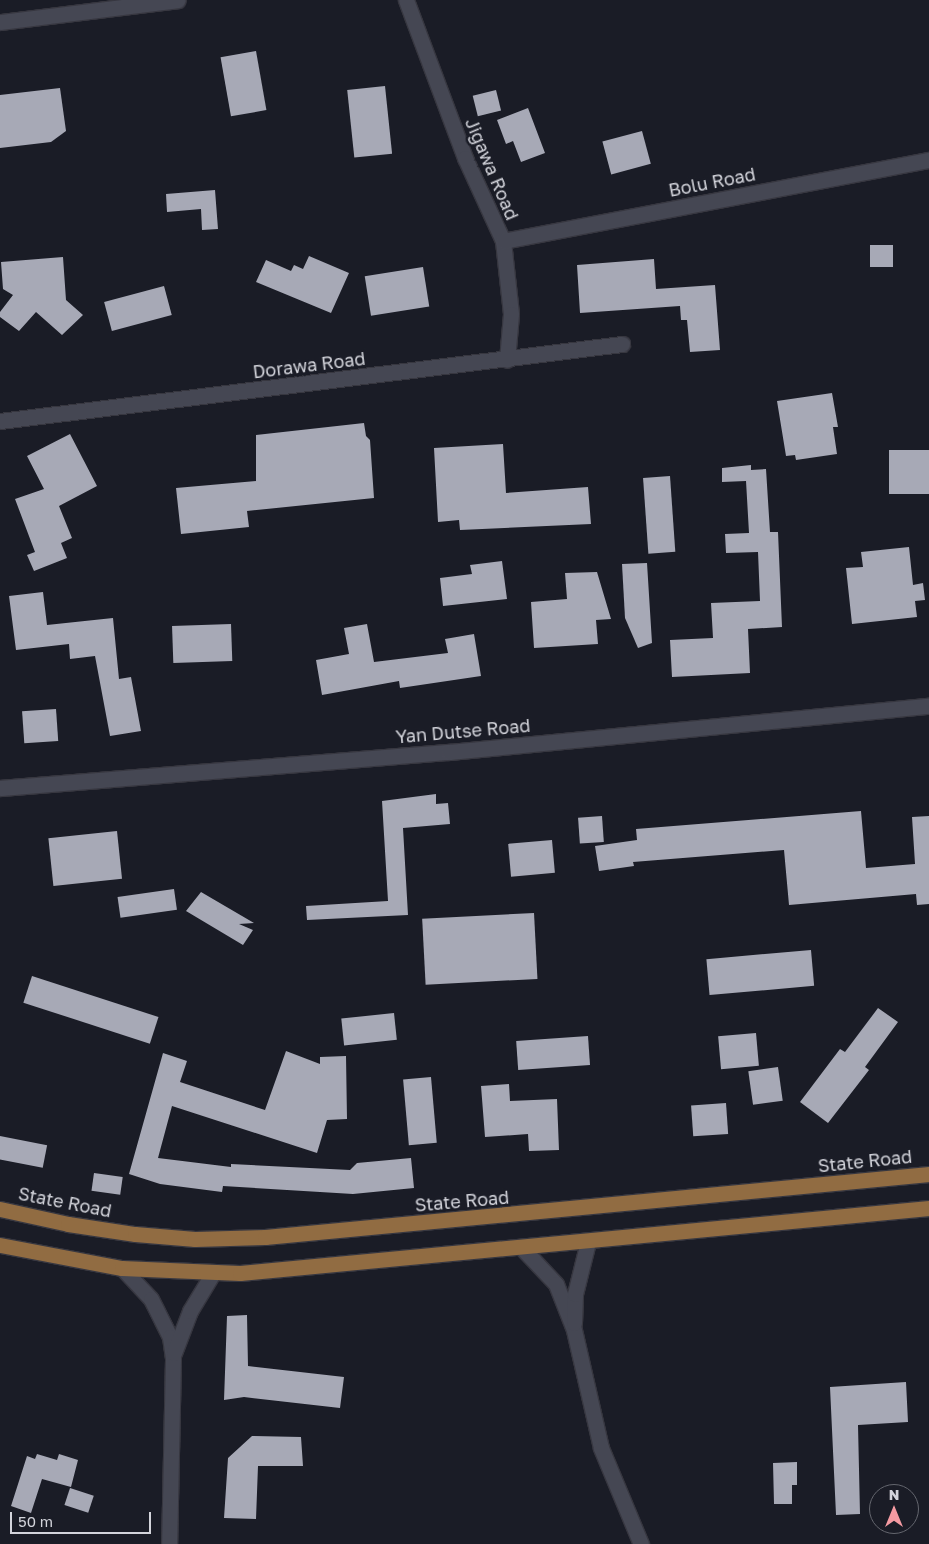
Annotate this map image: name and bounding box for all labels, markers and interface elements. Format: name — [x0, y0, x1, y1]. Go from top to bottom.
street label: Jigawa Road — [461, 115, 523, 223]
street label: Bolu Road — [667, 163, 757, 201]
street label: Dorawa Road — [251, 347, 367, 383]
street label: Yan Dutse Road — [395, 714, 531, 748]
street label: State Road — [817, 1145, 913, 1177]
street label: State Road — [17, 1182, 113, 1222]
street label: State Road — [414, 1186, 510, 1216]
north arrow — [869, 1484, 919, 1534]
text: N — [889, 1486, 899, 1503]
scale bar — [12, 1502, 154, 1534]
text: 50 m — [18, 1512, 53, 1530]

